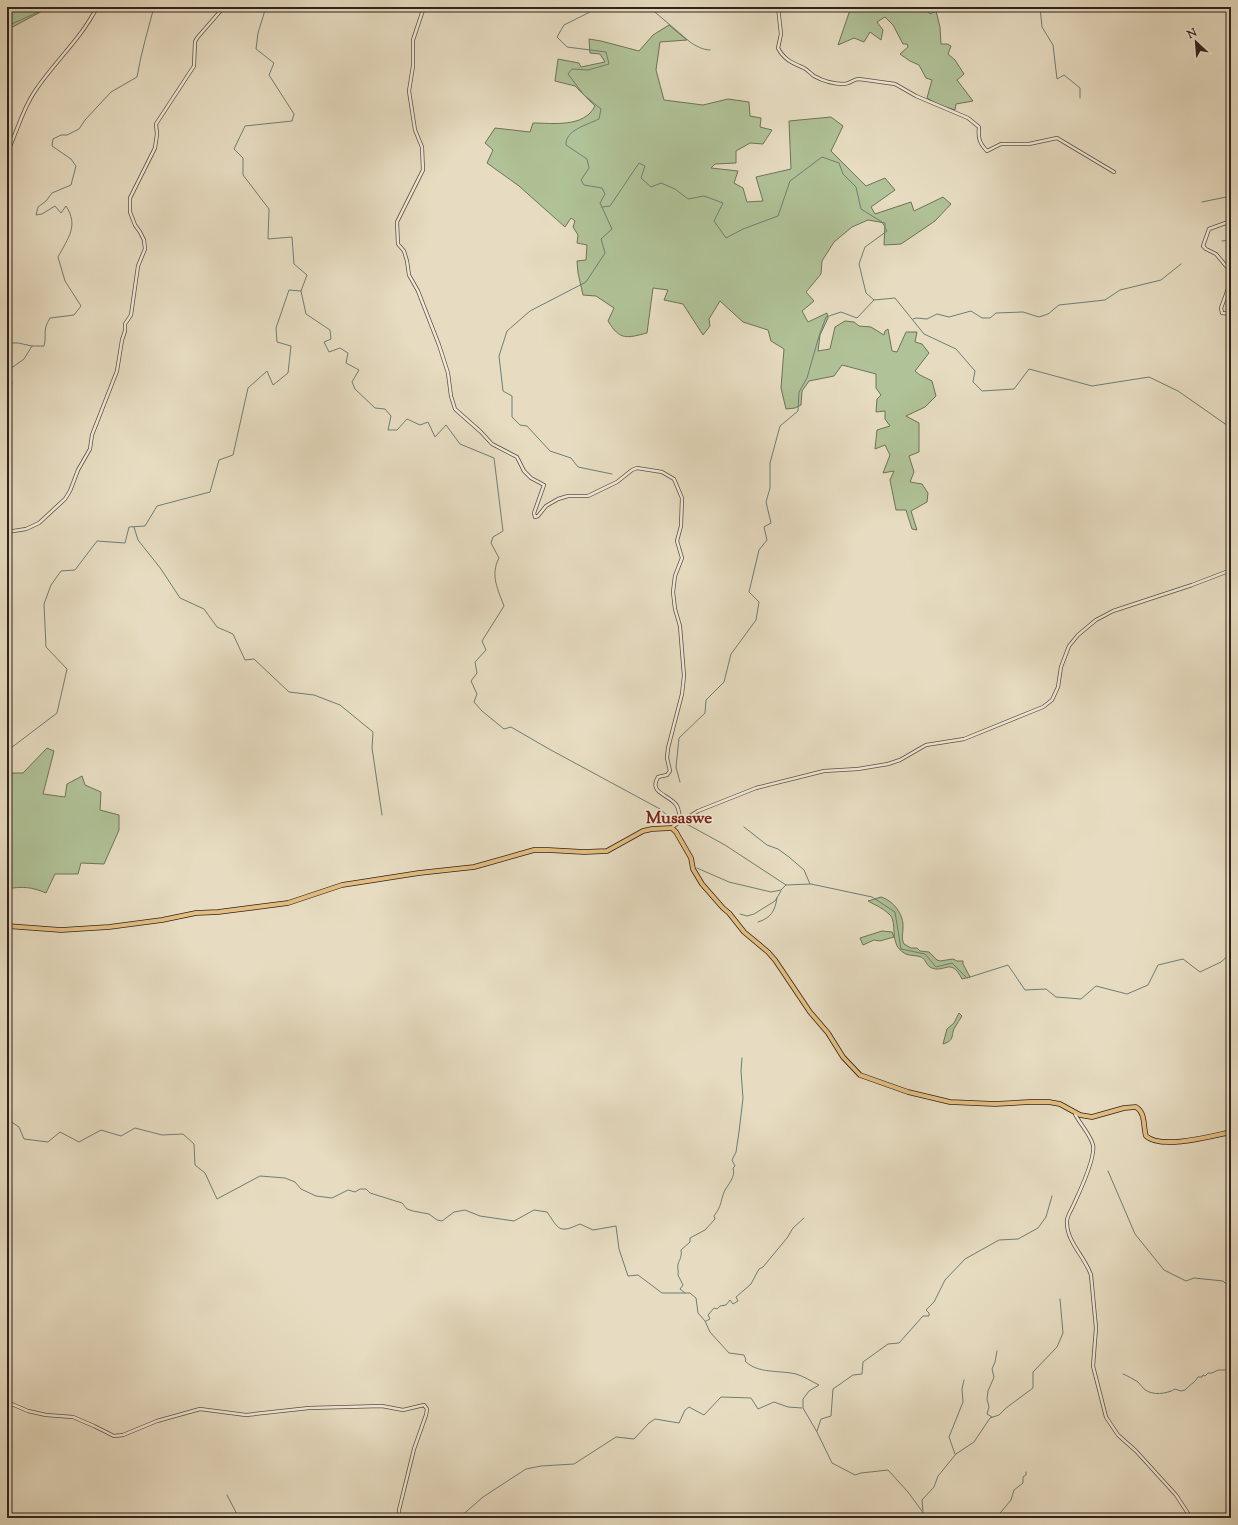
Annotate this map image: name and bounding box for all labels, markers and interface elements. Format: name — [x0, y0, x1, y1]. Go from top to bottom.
north arrow — [1176, 22, 1216, 62]
text: N — [1184, 25, 1200, 43]
district label: Musaswe — [646, 807, 712, 831]

